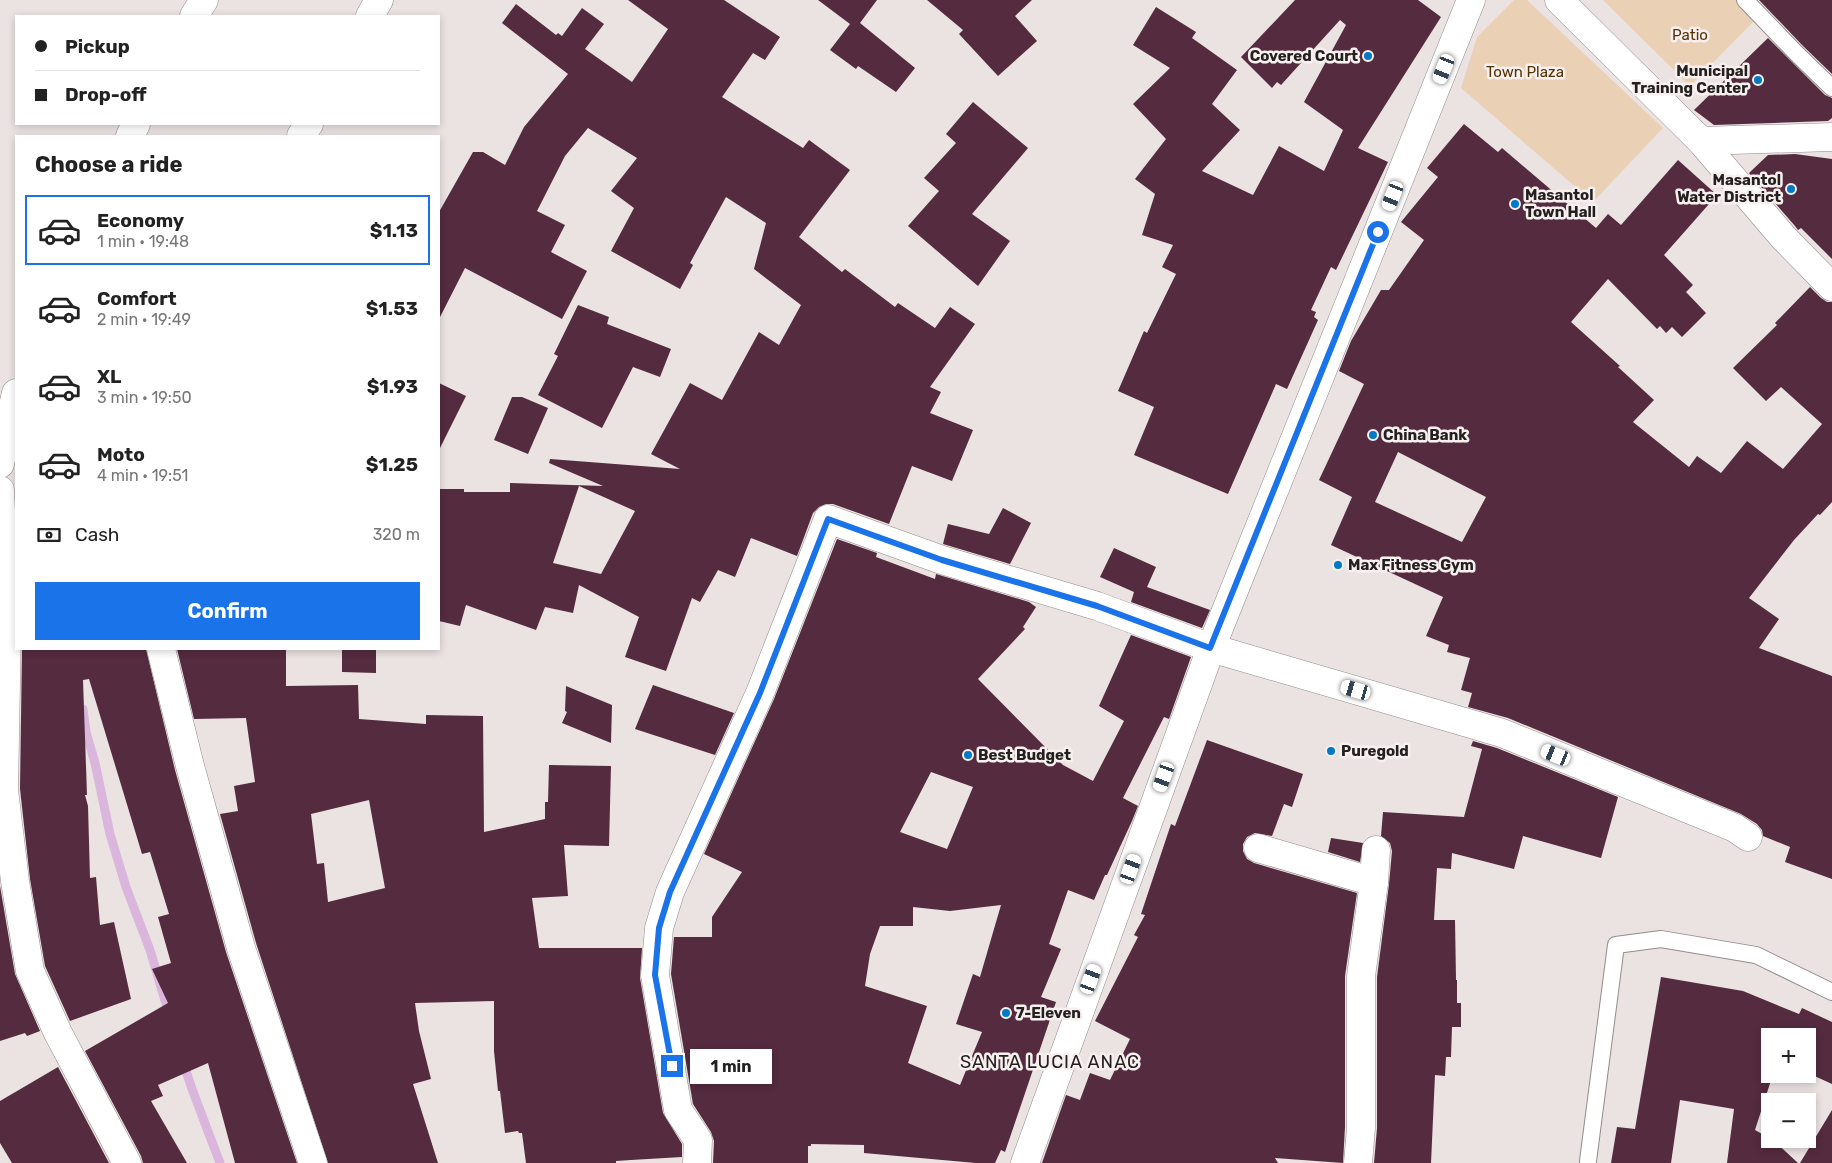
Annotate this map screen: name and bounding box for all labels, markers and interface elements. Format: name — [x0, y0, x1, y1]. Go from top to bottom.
park label: Patio — [1672, 26, 1708, 44]
text: Pickup — [65, 35, 130, 58]
place label: Covered Court — [1250, 47, 1358, 65]
marker: Covered Court — [1362, 50, 1374, 62]
car — [1431, 52, 1456, 86]
place label: Municipal Training Center — [1631, 62, 1748, 97]
park label: Town Plaza — [1486, 63, 1564, 81]
marker: Municipal Training Center — [1752, 74, 1764, 86]
text: Drop-off — [65, 83, 147, 106]
text: Choose a ride — [35, 151, 182, 178]
place label: Masantol Water District — [1677, 171, 1781, 206]
car — [1380, 179, 1405, 213]
marker: Masantol Water District — [1785, 183, 1797, 195]
place label: Masantol Town Hall — [1525, 186, 1596, 221]
marker: Masantol Town Hall — [1509, 198, 1521, 210]
icon: car — [37, 208, 82, 253]
text: Economy — [97, 209, 184, 232]
text: $1.13 — [370, 219, 418, 242]
route start — [1367, 221, 1389, 243]
text: 1 min · 19:48 — [97, 232, 189, 251]
icon: car — [37, 286, 82, 331]
text: Comfort — [97, 287, 177, 310]
text: $1.53 — [366, 297, 418, 320]
text: 2 min · 19:49 — [97, 310, 191, 329]
icon: car — [37, 364, 82, 409]
text: XL — [97, 365, 121, 388]
text: $1.93 — [367, 375, 418, 398]
text: 3 min · 19:50 — [97, 388, 192, 407]
place label: China Bank — [1383, 426, 1467, 444]
marker: China Bank — [1367, 429, 1379, 441]
icon: car — [37, 442, 82, 487]
text: Moto — [97, 443, 145, 466]
text: $1.25 — [366, 453, 418, 476]
text: 4 min · 19:51 — [97, 466, 188, 485]
icon: cash — [35, 521, 63, 549]
text: Cash — [75, 523, 119, 546]
text: 320 m — [373, 525, 420, 544]
place label: Max Fitness Gym — [1348, 556, 1474, 574]
marker: Max Fitness Gym — [1332, 559, 1344, 571]
button: Confirm — [35, 582, 420, 640]
car — [1339, 679, 1372, 701]
place label: Puregold — [1341, 742, 1409, 760]
car — [1539, 742, 1572, 768]
marker: Puregold — [1325, 745, 1337, 757]
place label: Best Budget — [978, 746, 1071, 764]
marker: Best Budget — [962, 749, 974, 761]
car — [1151, 760, 1176, 794]
car — [1118, 852, 1143, 886]
car — [1078, 962, 1103, 996]
place label: 7-Eleven — [1016, 1004, 1081, 1022]
marker: 7-Eleven — [1000, 1007, 1012, 1019]
map controls — [1761, 1028, 1816, 1148]
button: + — [1761, 1028, 1816, 1083]
callout: 1 min — [690, 1048, 772, 1084]
district label: SANTA LUCIA ANAC — [960, 1051, 1140, 1073]
route end — [661, 1055, 683, 1077]
text: 1 min — [711, 1057, 751, 1076]
button: − — [1761, 1093, 1816, 1148]

